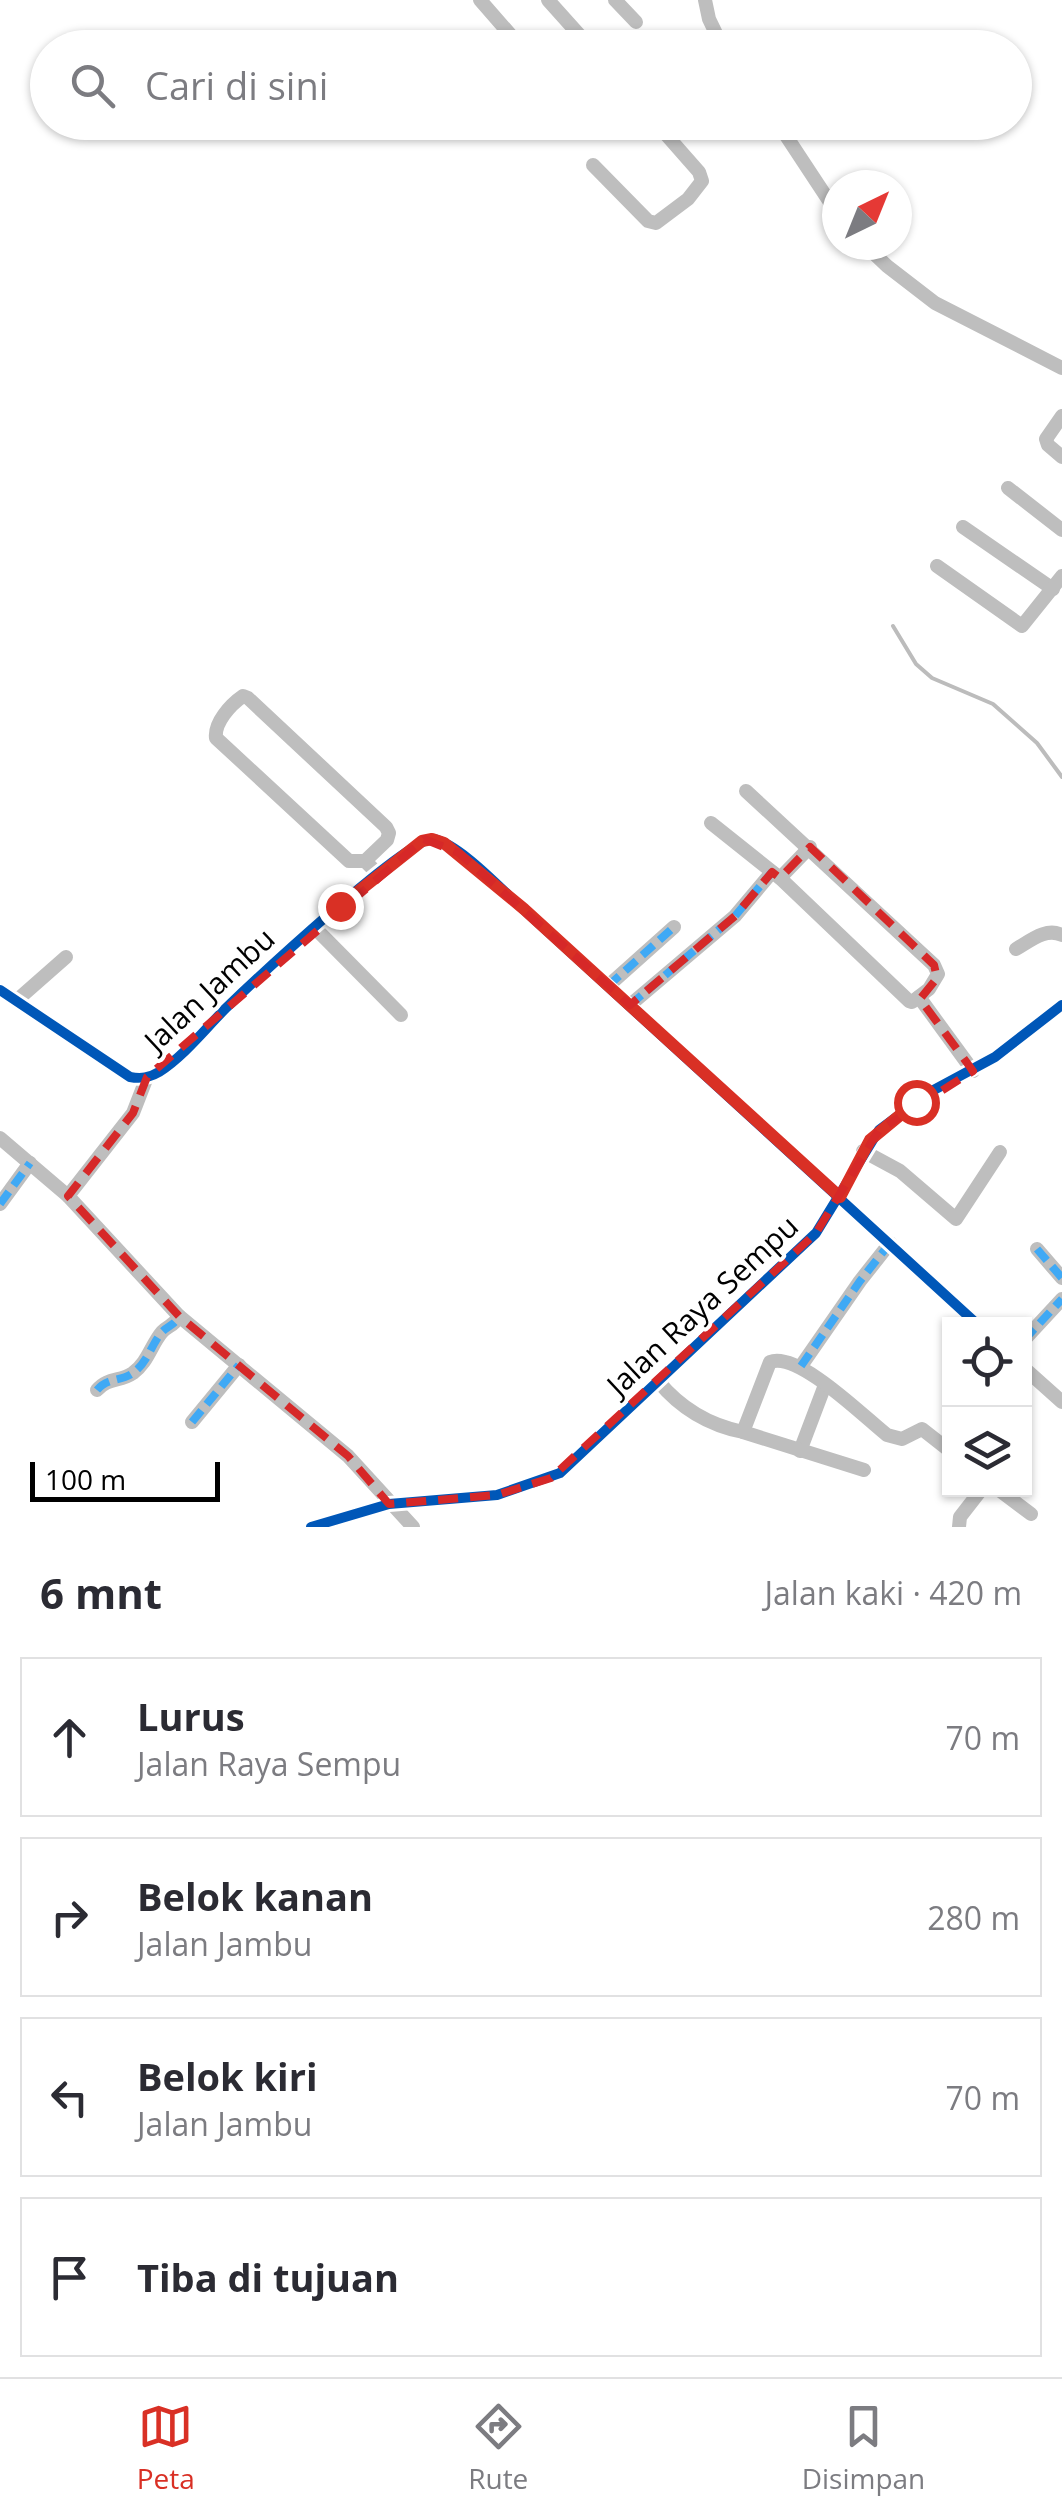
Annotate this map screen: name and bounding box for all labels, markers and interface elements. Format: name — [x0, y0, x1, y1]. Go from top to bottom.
search box — [30, 30, 1032, 140]
icon: search — [65, 58, 120, 113]
text: Cari di sini — [145, 59, 328, 111]
north arrow — [822, 170, 912, 260]
route end — [318, 884, 364, 930]
street label: Jalan Jambu — [133, 918, 283, 1062]
route start — [894, 1080, 940, 1126]
street label: Jalan Raya Sempu — [595, 1206, 807, 1406]
map controls — [942, 1317, 1032, 1497]
button: locate — [942, 1317, 1032, 1407]
button: layers — [942, 1407, 1032, 1497]
scale bar — [30, 1457, 220, 1502]
text: 100 m — [45, 1460, 126, 1498]
text: 6 mnt — [40, 1564, 162, 1621]
text: Jalan kaki · 420 m — [764, 1571, 1022, 1614]
text: Lurus — [137, 1690, 245, 1742]
icon: ahead — [42, 1710, 97, 1765]
text: 70 m — [945, 1716, 1020, 1759]
text: Jalan Raya Sempu — [137, 1742, 401, 1785]
text: Belok kanan — [137, 1870, 373, 1922]
icon: right — [42, 1890, 97, 1945]
text: 280 m — [927, 1896, 1020, 1939]
text: Jalan Jambu — [137, 1922, 312, 1965]
text: Belok kiri — [137, 2050, 318, 2102]
icon: left — [42, 2070, 97, 2125]
text: 70 m — [945, 2076, 1020, 2119]
text: Jalan Jambu — [137, 2102, 312, 2145]
icon: arrive — [42, 2250, 97, 2305]
text: Tiba di tujuan — [137, 2251, 399, 2303]
tab: Peta — [137, 2399, 195, 2497]
tab: Rute — [468, 2399, 528, 2497]
tab: Disimpan — [802, 2399, 925, 2497]

